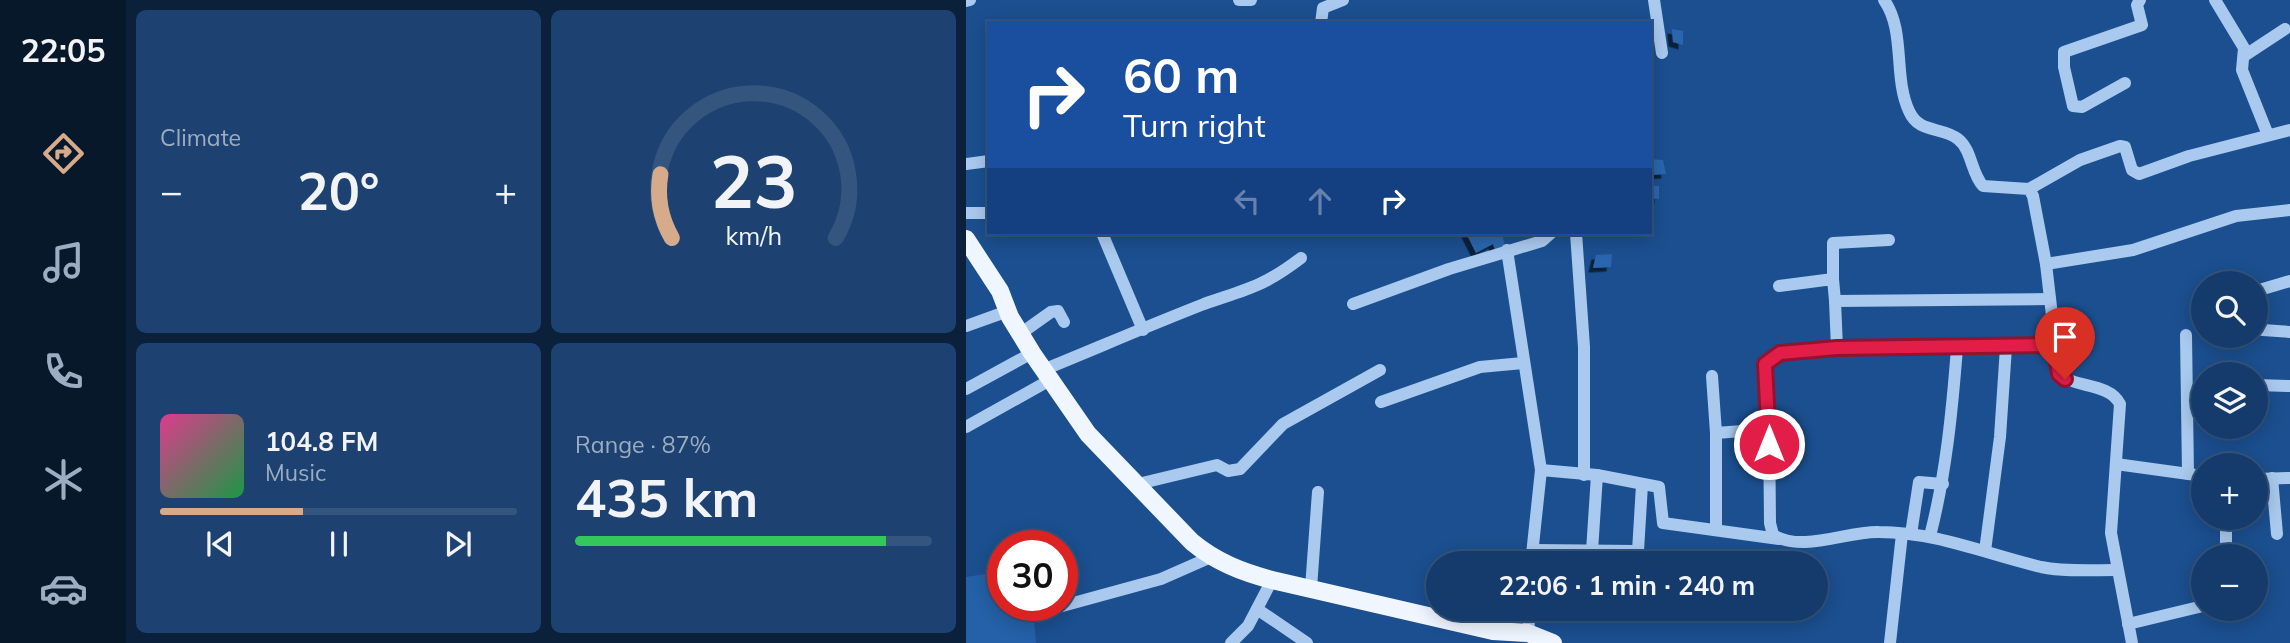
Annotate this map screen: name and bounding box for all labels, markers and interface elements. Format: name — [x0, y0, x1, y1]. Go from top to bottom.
text: 22:05 — [21, 30, 105, 70]
text: 60 m — [1123, 44, 1239, 105]
icon: right — [1008, 49, 1099, 140]
text: Turn right — [1123, 105, 1266, 145]
text: Climate — [160, 123, 241, 152]
icon: directions — [39, 129, 88, 178]
text: 23 — [710, 135, 797, 226]
text: 20° — [297, 158, 380, 223]
text: − — [160, 167, 183, 215]
text: + — [494, 167, 517, 215]
icon: left — [1228, 182, 1266, 220]
icon: ahead — [1301, 182, 1339, 220]
icon: right — [1374, 182, 1412, 220]
text: km/h — [725, 219, 782, 250]
icon: music — [39, 238, 88, 287]
map controls — [2191, 271, 2268, 621]
button: search — [2191, 271, 2268, 348]
pin — [2035, 307, 2095, 379]
icon: arrive — [2046, 318, 2084, 356]
icon: phone — [39, 347, 88, 396]
button: layers — [2191, 362, 2268, 439]
position arrow — [1732, 407, 1806, 481]
text: 104.8 FM — [265, 425, 378, 458]
text: Range · 87% — [575, 430, 711, 459]
button: + — [2191, 453, 2268, 530]
icon: climate — [39, 455, 88, 504]
text: Music — [265, 458, 326, 487]
text: 435 km — [575, 465, 758, 530]
icon: previous — [201, 525, 239, 563]
icon: pause — [320, 525, 358, 563]
icon: next — [439, 525, 477, 563]
speed limit sign: 30 — [987, 530, 1078, 621]
button: − — [2191, 544, 2268, 621]
icon: car — [39, 564, 88, 613]
text: 22:06 · 1 min · 240 m — [1499, 569, 1755, 602]

